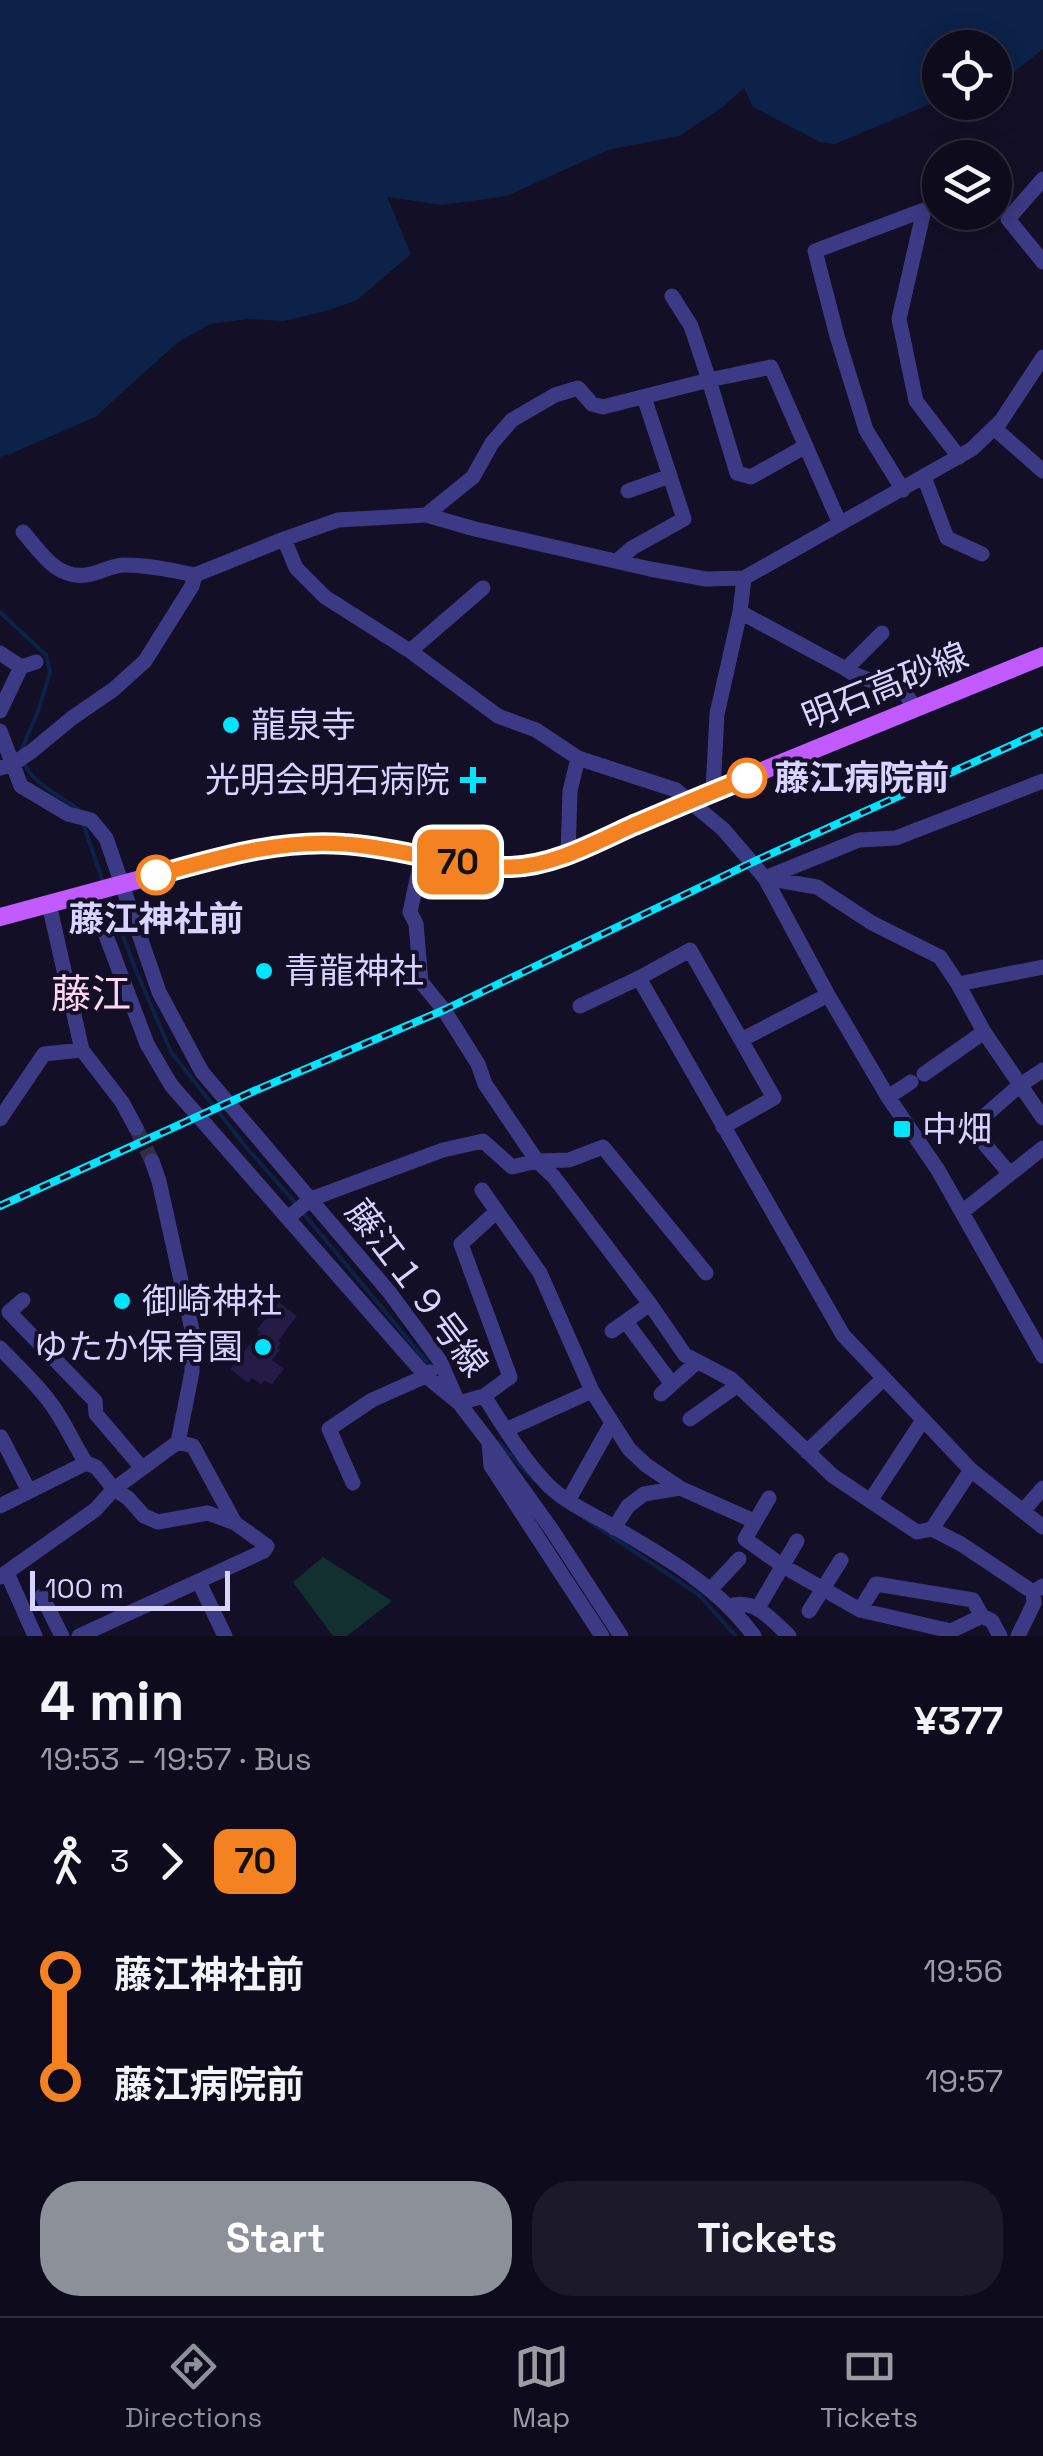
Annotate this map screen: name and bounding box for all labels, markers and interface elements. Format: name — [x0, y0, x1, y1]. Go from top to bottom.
map controls — [922, 30, 1012, 230]
button: locate — [922, 30, 1012, 120]
button: layers — [922, 140, 1012, 230]
street label: 明石高砂線 — [796, 633, 974, 739]
place label: 龍泉寺 — [251, 703, 356, 747]
marker: 龍泉寺 — [220, 714, 242, 736]
place label: 藤江病院前 — [774, 756, 949, 800]
place label: 光明会明石病院 — [205, 758, 450, 802]
marker: 藤江病院前 — [728, 759, 766, 797]
marker: 光明会明石病院 — [460, 767, 486, 793]
line badge: 70 — [413, 830, 503, 894]
text: 70 — [437, 840, 479, 884]
marker: 藤江神社前 — [137, 856, 175, 894]
place label: 藤江神社前 — [68, 897, 244, 941]
place label: 青龍神社 — [284, 949, 424, 993]
marker: 青龍神社 — [253, 960, 275, 982]
district label: 藤江 — [51, 969, 131, 1020]
place label: 中畑 — [922, 1107, 992, 1151]
marker: 中畑 — [891, 1118, 913, 1140]
street label: 藤江１９号線 — [336, 1191, 498, 1385]
place label: 御崎神社 — [142, 1279, 282, 1323]
marker: 御崎神社 — [111, 1290, 133, 1312]
place label: ゆたか保育園 — [33, 1325, 243, 1369]
marker: ゆたか保育園 — [252, 1336, 274, 1358]
scale bar — [30, 1566, 230, 1610]
text: 100 m — [45, 1570, 124, 1606]
text: 4 min — [40, 1666, 184, 1736]
text: ¥377 — [914, 1697, 1003, 1745]
text: 19:53 – 19:57 · Bus — [40, 1739, 312, 1779]
icon: walk — [40, 1834, 95, 1889]
icon: forward — [144, 1834, 199, 1889]
text: 70 — [234, 1839, 276, 1883]
text: 3 — [110, 1841, 129, 1881]
text: 藤江神社前 — [114, 1951, 304, 1999]
text: 19:56 — [923, 1951, 1003, 1991]
text: 藤江病院前 — [114, 2061, 304, 2109]
text: 19:57 — [925, 2061, 1003, 2101]
button: Start — [40, 2181, 512, 2296]
button: Tickets — [532, 2181, 1003, 2296]
tab: Directions — [125, 2339, 262, 2435]
tab: Map — [512, 2339, 570, 2435]
tab: Tickets — [820, 2339, 918, 2435]

